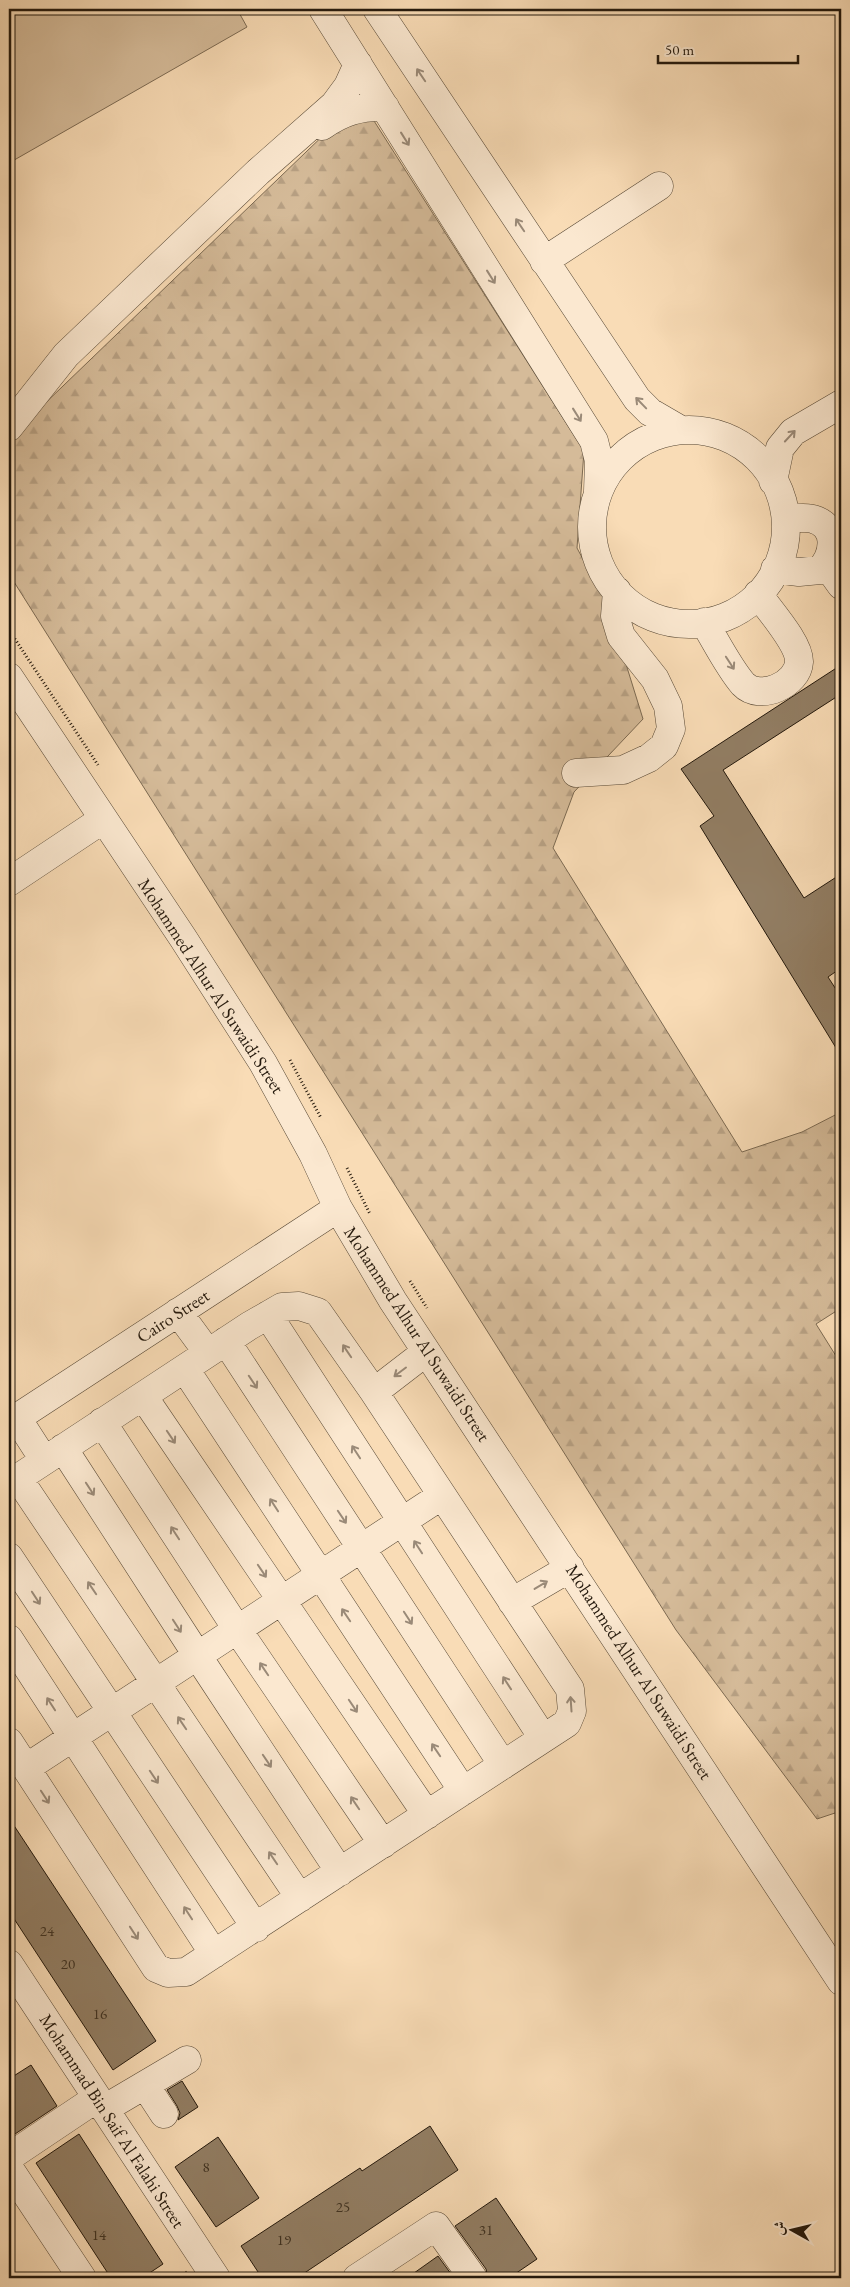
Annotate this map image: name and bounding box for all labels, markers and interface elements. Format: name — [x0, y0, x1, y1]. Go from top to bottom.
scale bar — [658, 32, 798, 64]
text: 50 m — [665, 40, 694, 59]
one-way arrow — [416, 68, 426, 82]
one-way arrow — [400, 131, 410, 145]
one-way arrow — [515, 218, 525, 232]
one-way arrow — [486, 269, 496, 283]
one-way arrow — [635, 396, 647, 409]
one-way arrow — [572, 407, 582, 421]
one-way arrow — [784, 430, 796, 443]
one-way arrow — [725, 656, 735, 670]
street label: Mohammed Alhur Al Suwaidi Street — [133, 874, 290, 1098]
street label: Mohammed Alhur Al Suwaidi Street — [339, 1222, 496, 1446]
street label: Cairo Street — [132, 1283, 214, 1348]
one-way arrow — [342, 1345, 352, 1359]
one-way arrow — [393, 1367, 407, 1377]
one-way arrow — [248, 1374, 258, 1388]
one-way arrow — [166, 1429, 176, 1443]
one-way arrow — [351, 1445, 362, 1459]
one-way arrow — [84, 1482, 95, 1496]
one-way arrow — [269, 1498, 279, 1512]
one-way arrow — [337, 1510, 348, 1524]
one-way arrow — [170, 1527, 180, 1541]
one-way arrow — [413, 1540, 423, 1554]
street label: Mohammed Alhur Al Suwaidi Street — [561, 1560, 718, 1784]
one-way arrow — [257, 1564, 267, 1578]
one-way arrow — [533, 1579, 547, 1589]
one-way arrow — [87, 1581, 97, 1595]
one-way arrow — [30, 1591, 41, 1605]
one-way arrow — [341, 1608, 351, 1622]
one-way arrow — [403, 1610, 413, 1624]
one-way arrow — [173, 1618, 183, 1632]
one-way arrow — [259, 1662, 270, 1676]
one-way arrow — [502, 1676, 512, 1690]
one-way arrow — [46, 1697, 56, 1711]
one-way arrow — [566, 1697, 576, 1713]
one-way arrow — [348, 1698, 358, 1712]
one-way arrow — [177, 1716, 187, 1730]
one-way arrow — [431, 1744, 441, 1758]
one-way arrow — [262, 1754, 272, 1768]
one-way arrow — [149, 1770, 159, 1784]
one-way arrow — [40, 1790, 50, 1804]
one-way arrow — [350, 1797, 360, 1811]
one-way arrow — [268, 1851, 278, 1865]
one-way arrow — [182, 1906, 193, 1920]
house number: 24 — [40, 1921, 55, 1940]
one-way arrow — [129, 1926, 139, 1940]
house number: 20 — [61, 1954, 75, 1973]
house number: 16 — [93, 2004, 107, 2023]
street label: Mohammad Bin Saif Al Falahi Street — [34, 2009, 191, 2232]
house number: 8 — [202, 2157, 210, 2176]
house number: 25 — [336, 2197, 350, 2216]
north arrow — [768, 2204, 818, 2254]
house number: 31 — [479, 2220, 493, 2239]
text: ش — [769, 2220, 789, 2236]
house number: 14 — [92, 2225, 107, 2244]
house number: 19 — [277, 2230, 291, 2249]

